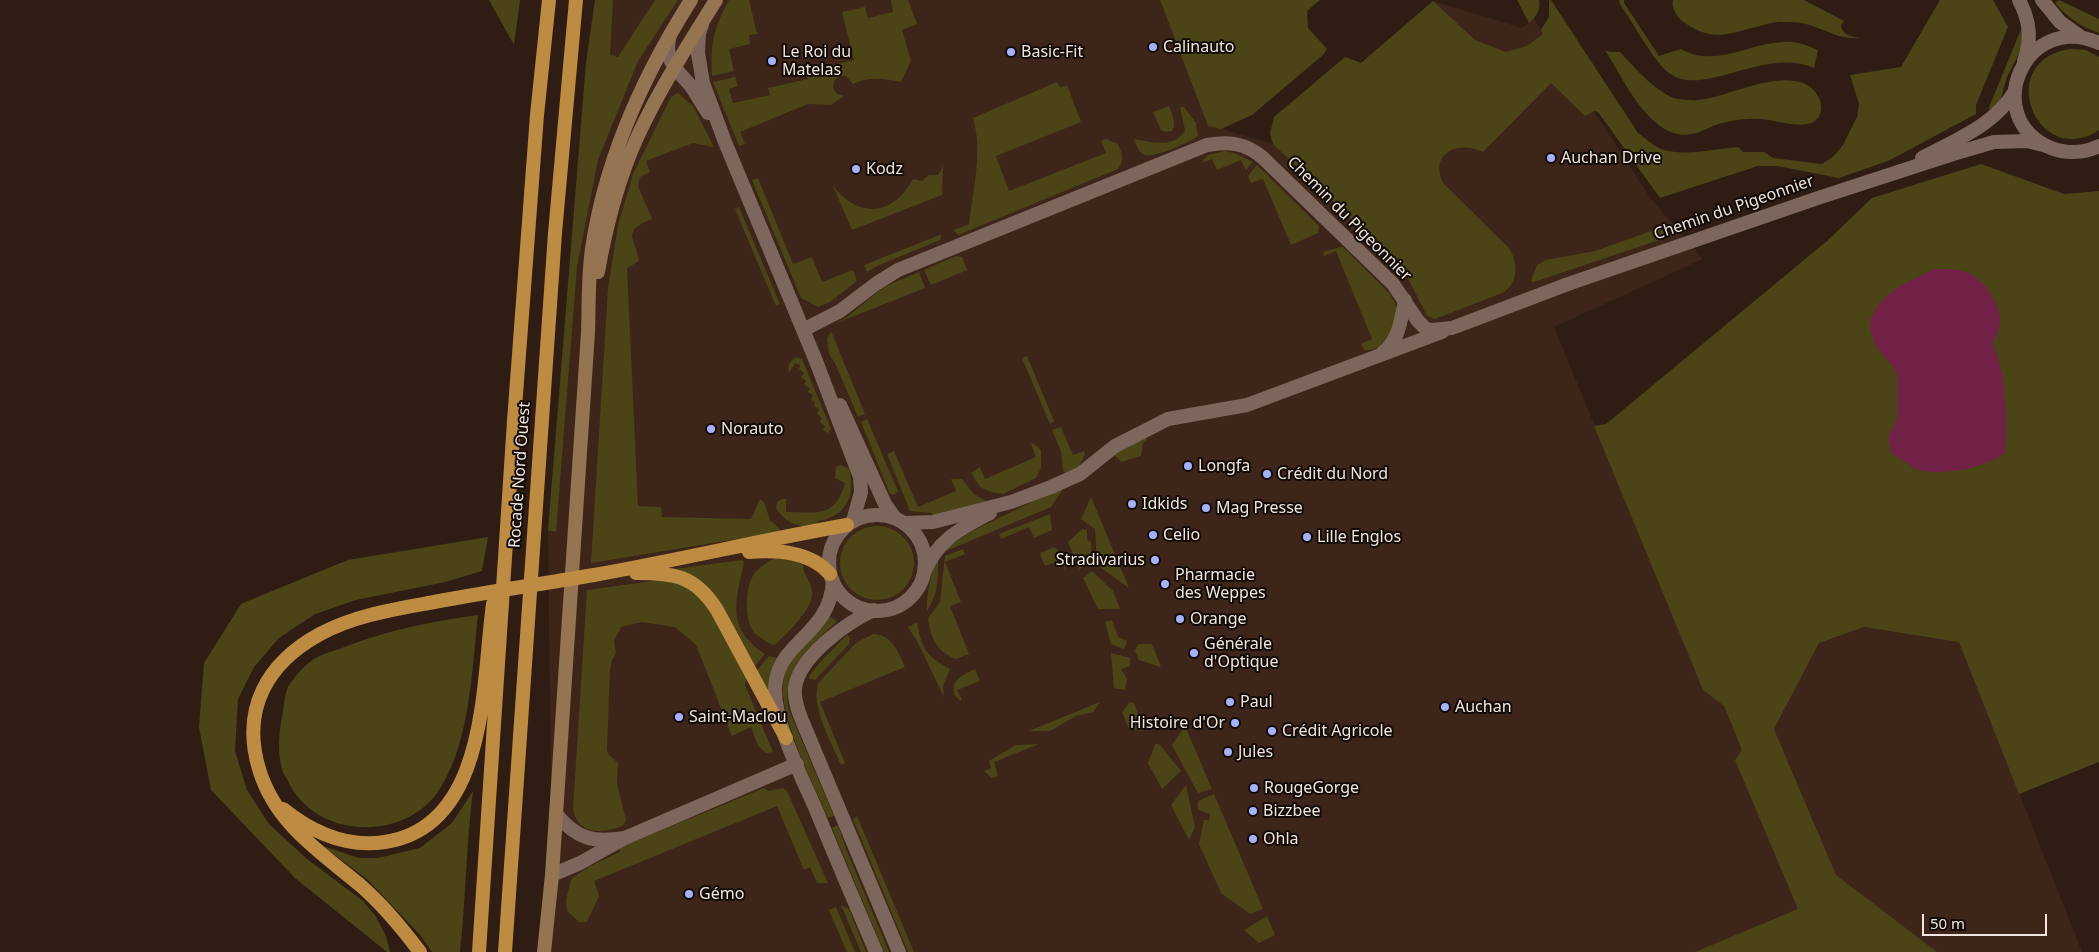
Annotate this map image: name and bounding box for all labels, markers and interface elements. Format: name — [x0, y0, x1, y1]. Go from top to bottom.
place label: Calinauto — [1163, 37, 1235, 57]
marker: Calinauto — [1147, 41, 1159, 53]
place label: Le Roi du Matelas — [782, 42, 851, 80]
place label: Basic-Fit — [1021, 42, 1083, 62]
marker: Basic-Fit — [1005, 46, 1017, 58]
marker: Le Roi du Matelas — [766, 55, 778, 67]
place label: Auchan Drive — [1561, 148, 1661, 168]
marker: Auchan Drive — [1545, 152, 1557, 164]
street label: Chemin du Pigeonnier — [1283, 153, 1415, 285]
place label: Kodz — [866, 159, 903, 179]
marker: Kodz — [850, 163, 862, 175]
street label: Chemin du Pigeonnier — [1651, 172, 1817, 244]
street label: Rocade Nord Ouest — [505, 401, 535, 549]
place label: Norauto — [721, 419, 783, 439]
marker: Norauto — [705, 423, 717, 435]
place label: Longfa — [1198, 456, 1250, 476]
marker: Longfa — [1182, 460, 1194, 472]
place label: Crédit du Nord — [1277, 464, 1388, 484]
marker: Crédit du Nord — [1261, 468, 1273, 480]
place label: Idkids — [1142, 494, 1187, 514]
marker: Idkids — [1126, 498, 1138, 510]
place label: Mag Presse — [1216, 498, 1303, 518]
marker: Mag Presse — [1200, 502, 1212, 514]
place label: Celio — [1163, 525, 1200, 545]
place label: Lille Englos — [1317, 527, 1401, 547]
marker: Celio — [1147, 529, 1159, 541]
marker: Lille Englos — [1301, 531, 1313, 543]
place label: Stradivarius — [1056, 550, 1145, 570]
marker: Stradivarius — [1149, 554, 1161, 566]
place label: Pharmacie des Weppes — [1175, 565, 1266, 603]
marker: Pharmacie des Weppes — [1159, 578, 1171, 590]
place label: Orange — [1190, 609, 1247, 629]
marker: Orange — [1174, 613, 1186, 625]
place label: Générale d'Optique — [1204, 634, 1278, 672]
marker: Générale d'Optique — [1188, 647, 1200, 659]
place label: Paul — [1240, 692, 1273, 712]
marker: Paul — [1224, 696, 1236, 708]
place label: Auchan — [1455, 697, 1512, 717]
marker: Auchan — [1439, 701, 1451, 713]
place label: Saint-Maclou — [689, 707, 787, 727]
marker: Saint-Maclou — [673, 711, 685, 723]
place label: Histoire d'Or — [1130, 713, 1225, 733]
marker: Histoire d'Or — [1229, 717, 1241, 729]
place label: Crédit Agricole — [1282, 721, 1393, 741]
marker: Crédit Agricole — [1266, 725, 1278, 737]
place label: Jules — [1238, 742, 1273, 762]
marker: Jules — [1222, 746, 1234, 758]
place label: RougeGorge — [1264, 778, 1359, 798]
marker: RougeGorge — [1248, 782, 1260, 794]
place label: Bizzbee — [1263, 801, 1320, 821]
marker: Bizzbee — [1247, 805, 1259, 817]
place label: Ohla — [1263, 829, 1298, 849]
marker: Ohla — [1247, 833, 1259, 845]
place label: Gémo — [699, 884, 744, 904]
marker: Gémo — [683, 888, 695, 900]
scale bar — [1924, 904, 2049, 936]
text: 50 m — [1930, 913, 1965, 933]

